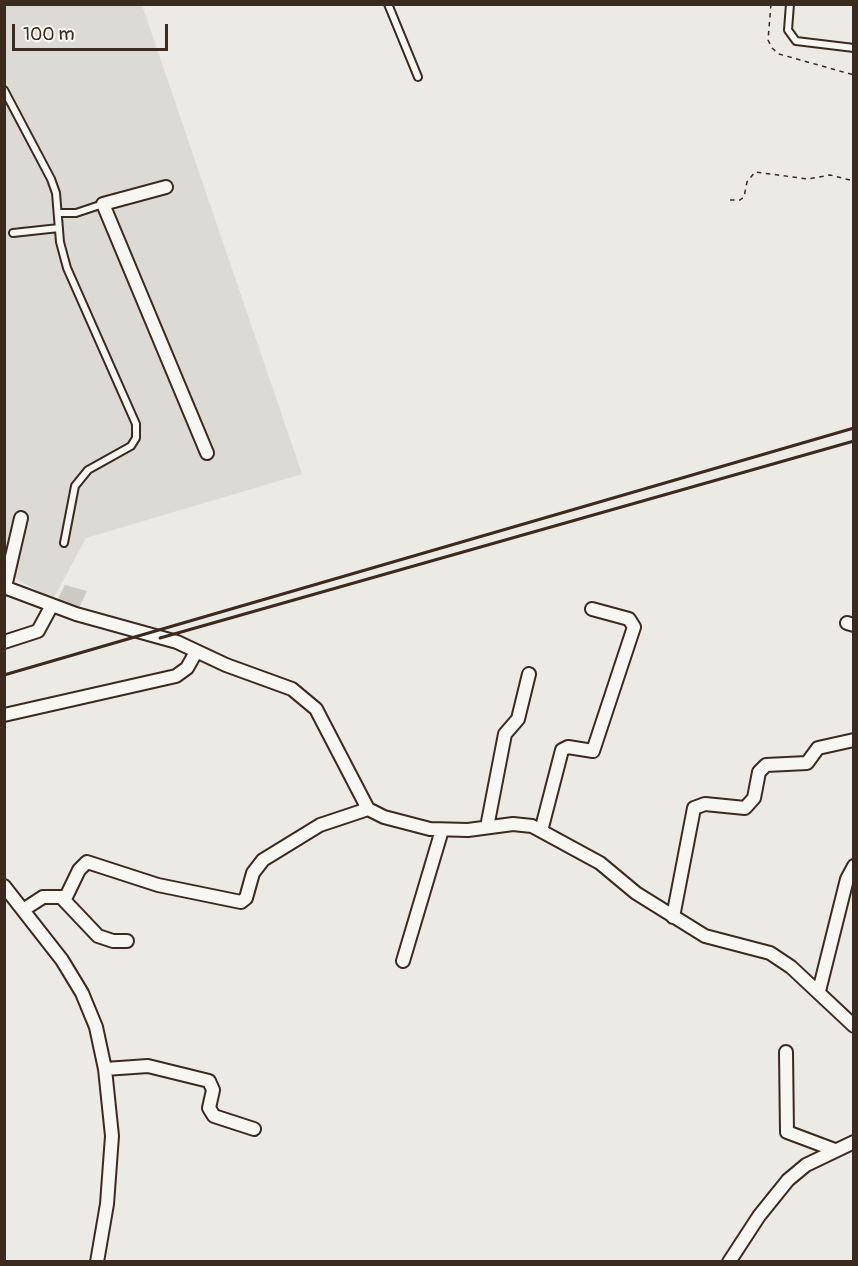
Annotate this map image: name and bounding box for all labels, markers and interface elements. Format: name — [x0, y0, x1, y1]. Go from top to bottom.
scale bar — [15, 12, 171, 50]
text: 100 m — [23, 23, 75, 46]

